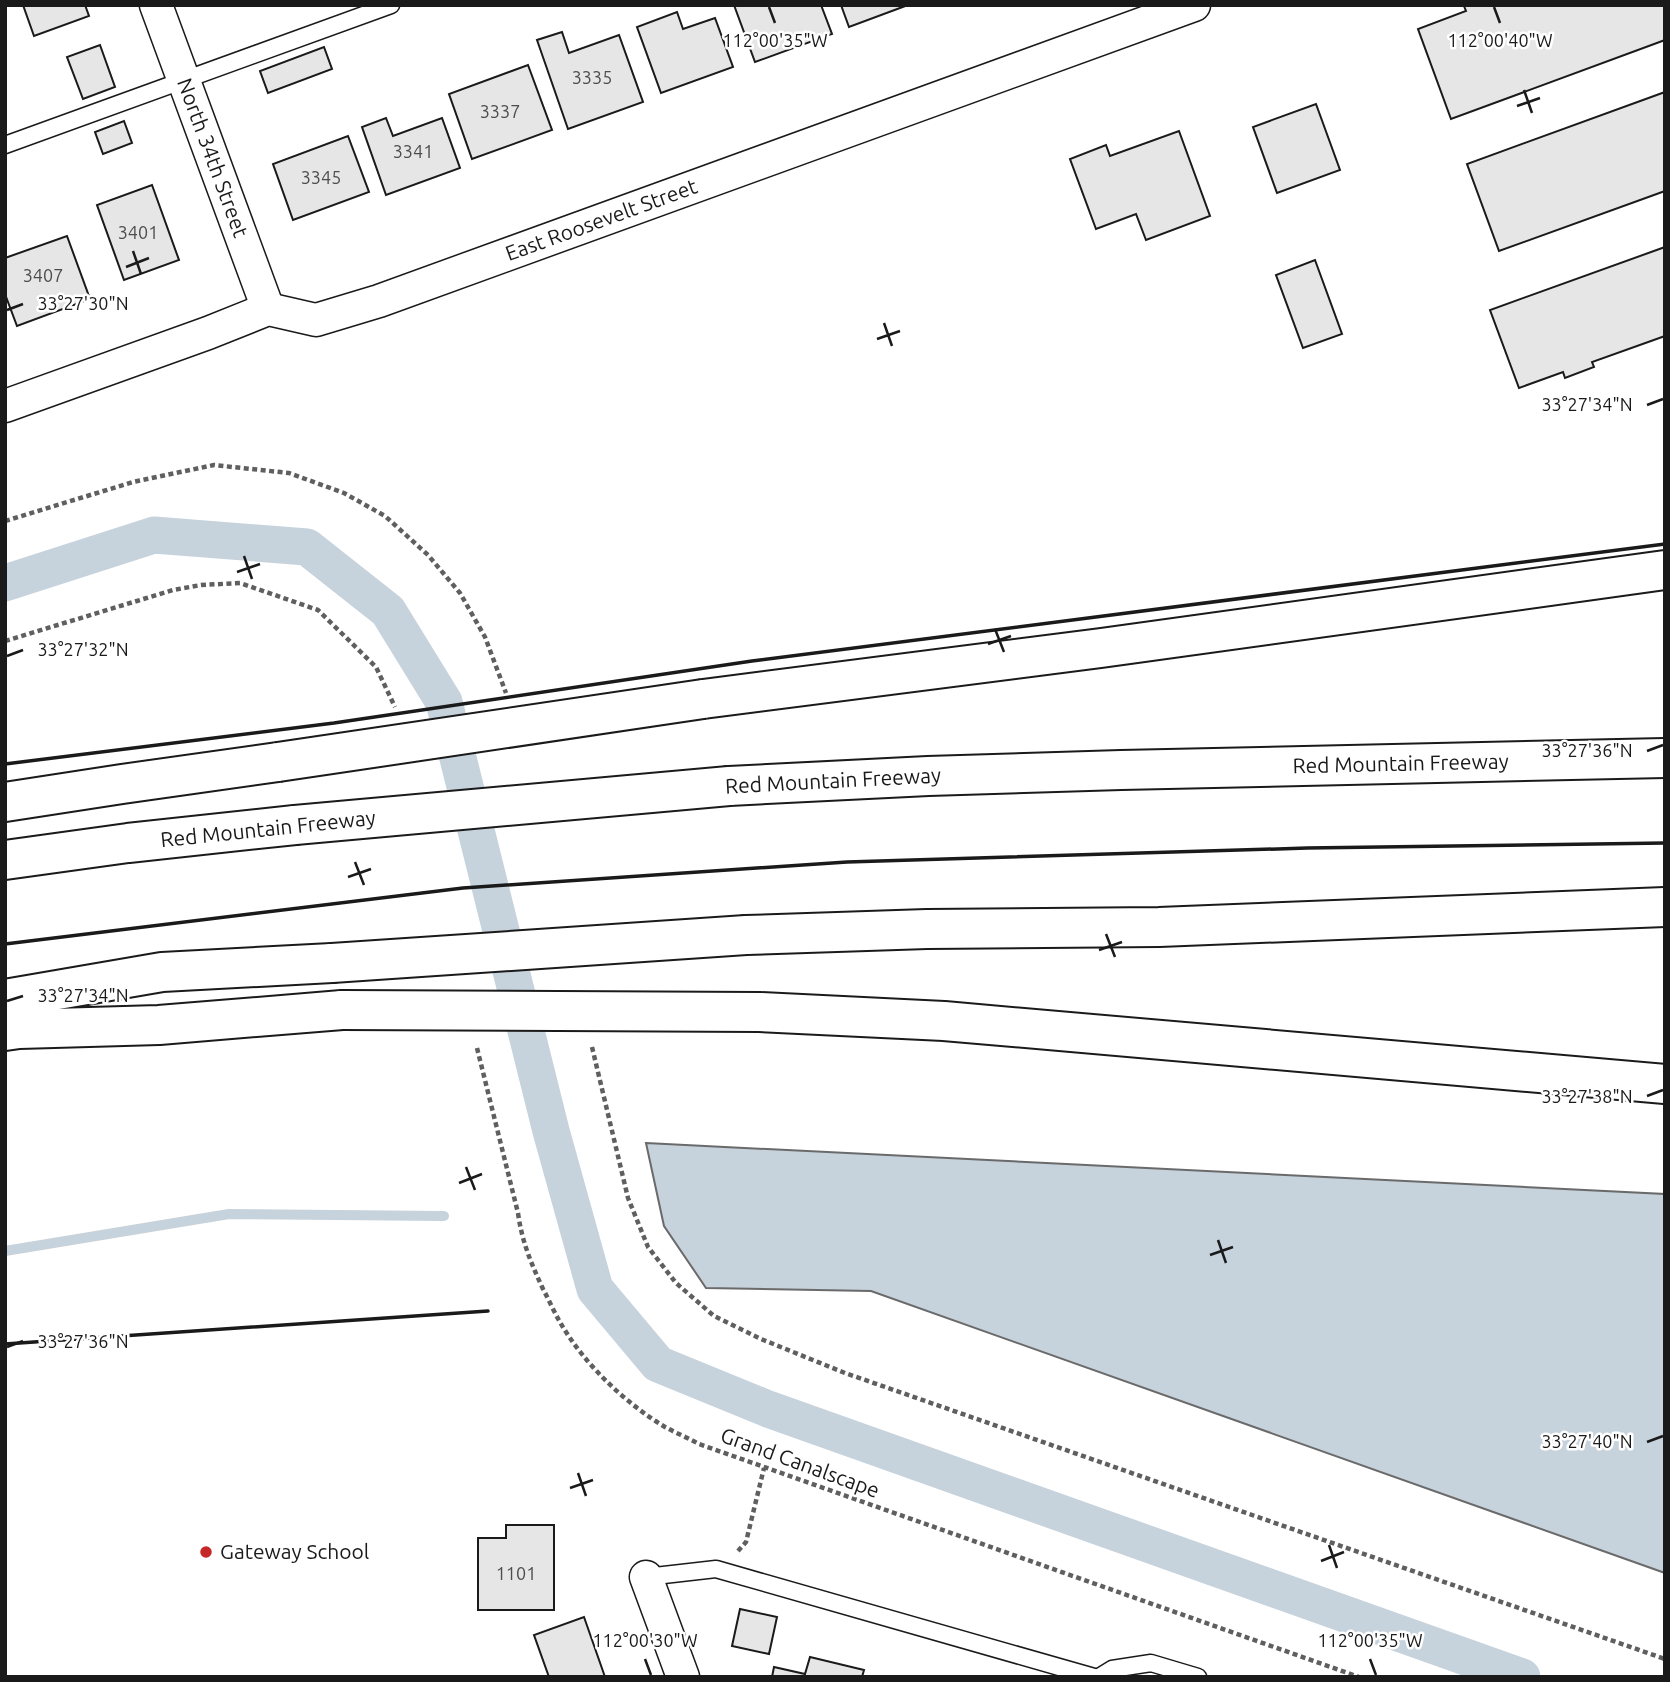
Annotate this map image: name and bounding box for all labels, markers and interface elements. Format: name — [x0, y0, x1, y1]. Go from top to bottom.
text: 112°00'35"W — [722, 30, 828, 50]
text: 112°00'40"W — [1447, 30, 1553, 50]
house number: 3335 — [572, 67, 612, 87]
street label: North 34th Street — [173, 75, 254, 240]
house number: 3337 — [480, 101, 520, 121]
house number: 3341 — [393, 141, 433, 161]
house number: 3345 — [301, 167, 341, 187]
street label: East Roosevelt Street — [502, 173, 700, 265]
house number: 3401 — [118, 222, 158, 242]
house number: 3407 — [23, 265, 63, 285]
text: 33°27'30"N — [37, 293, 129, 313]
text: 33°27'34"N — [1541, 394, 1633, 414]
text: 33°27'32"N — [37, 639, 129, 659]
text: 33°27'36"N — [1541, 740, 1633, 760]
street label: Red Mountain Freeway — [1292, 748, 1509, 777]
street label: Red Mountain Freeway — [724, 762, 941, 798]
street label: Red Mountain Freeway — [159, 805, 377, 851]
text: 33°27'34"N — [37, 985, 129, 1005]
text: 33°27'38"N — [1541, 1086, 1633, 1106]
text: 33°27'36"N — [37, 1331, 129, 1351]
street label: Grand Canalscape — [718, 1422, 883, 1502]
text: 33°27'40"N — [1541, 1431, 1633, 1451]
place label: Gateway School — [220, 1539, 369, 1563]
marker: Gateway School — [198, 1544, 214, 1560]
house number: 1101 — [496, 1563, 536, 1583]
text: 112°00'30"W — [592, 1630, 698, 1650]
text: 112°00'35"W — [1317, 1630, 1423, 1650]

